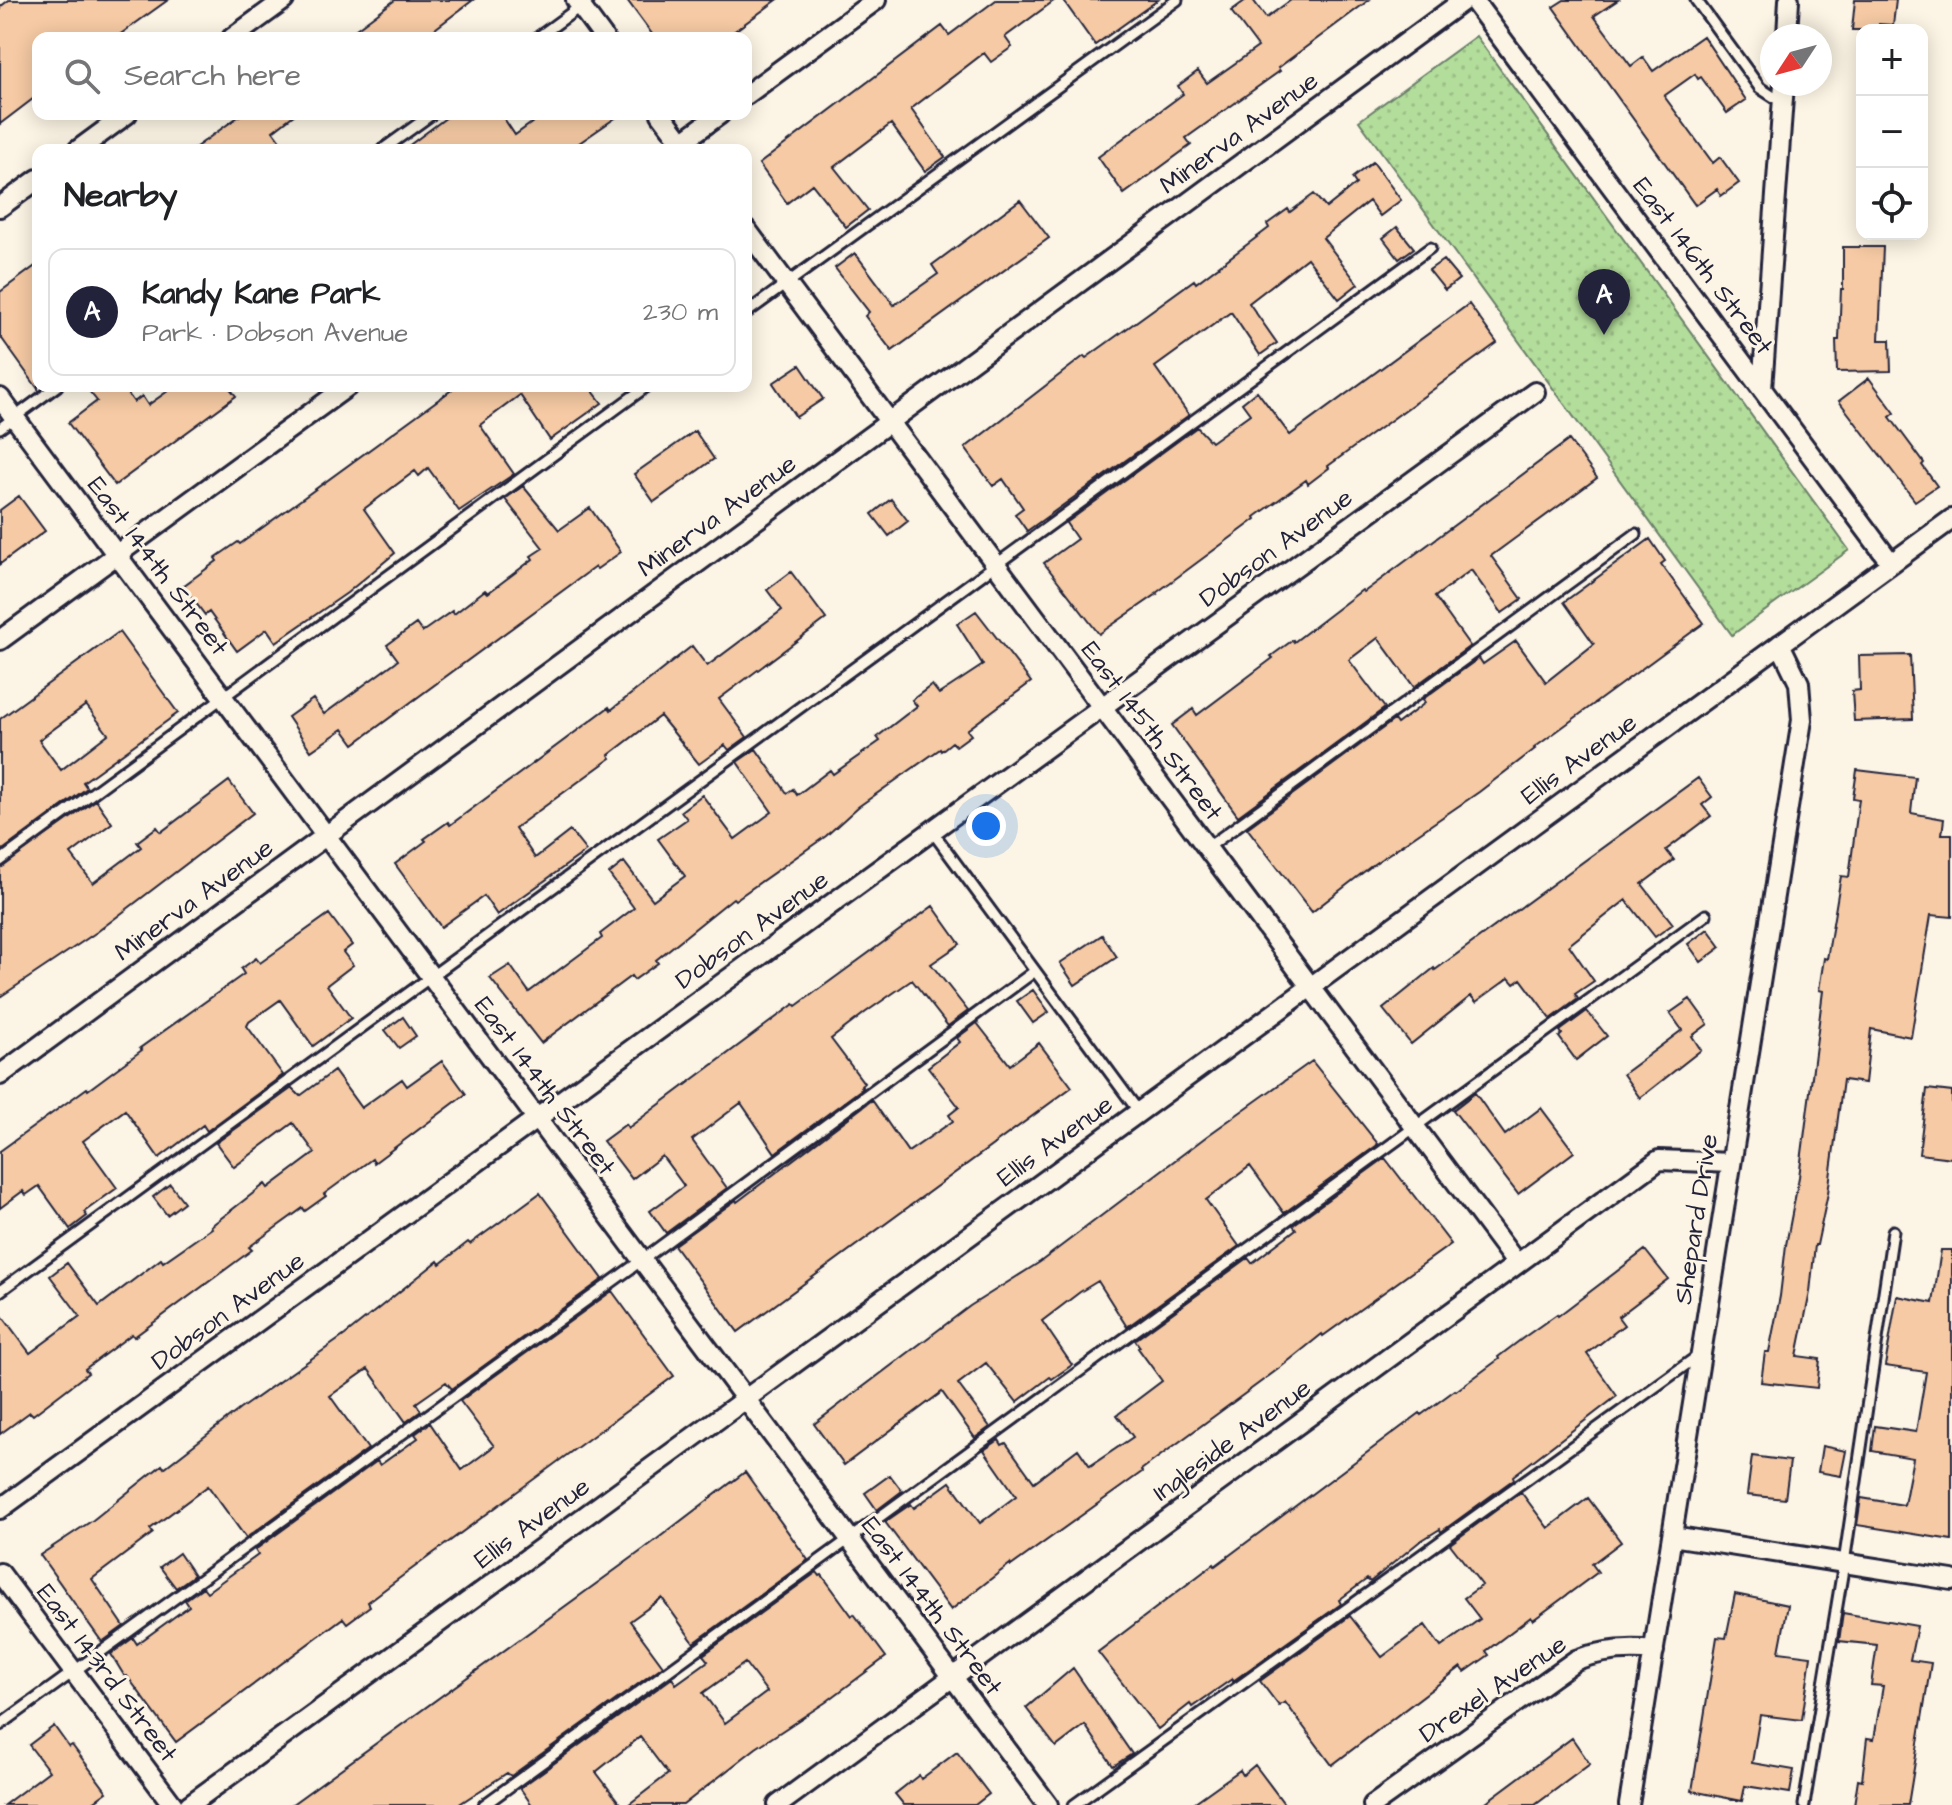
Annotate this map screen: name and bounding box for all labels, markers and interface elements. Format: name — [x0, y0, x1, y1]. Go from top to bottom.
north arrow — [1760, 24, 1832, 96]
map controls — [1856, 24, 1928, 240]
button: + — [1856, 24, 1928, 96]
search box — [32, 32, 752, 120]
icon: search — [60, 54, 104, 98]
text: Search here — [124, 55, 301, 97]
street label: Minerva Avenue — [1152, 63, 1326, 203]
button: − — [1856, 96, 1928, 168]
button: locate — [1856, 168, 1928, 240]
street label: East 146th Street — [1624, 170, 1782, 363]
text: Nearby — [64, 172, 178, 220]
pin: A — [1578, 269, 1630, 335]
text: Kandy Kane Park — [142, 273, 380, 315]
text: A — [84, 294, 100, 330]
text: 230 m — [643, 294, 718, 330]
text: Park · Dobson Avenue — [142, 315, 408, 351]
street label: Minerva Avenue — [630, 446, 804, 586]
street label: East 144th Street — [79, 469, 237, 663]
street label: Dobson Avenue — [1192, 480, 1360, 616]
street label: East 145th Street — [1073, 634, 1232, 828]
street label: Ellis Avenue — [1514, 705, 1644, 813]
your location — [966, 806, 1006, 846]
street label: Minerva Avenue — [107, 830, 281, 970]
street label: Dobson Avenue — [668, 862, 836, 998]
street label: East 144th Street — [466, 989, 624, 1183]
street label: Ellis Avenue — [990, 1087, 1120, 1195]
street label: Shepard Drive — [1665, 1131, 1727, 1307]
street label: Dobson Avenue — [144, 1243, 312, 1379]
street label: Ingleside Avenue — [1145, 1370, 1320, 1511]
street label: Ellis Avenue — [467, 1469, 597, 1577]
street label: East 144th Street — [853, 1509, 1011, 1703]
street label: East 143rd Street — [28, 1576, 186, 1770]
street label: Drexel Avenue — [1412, 1626, 1574, 1752]

